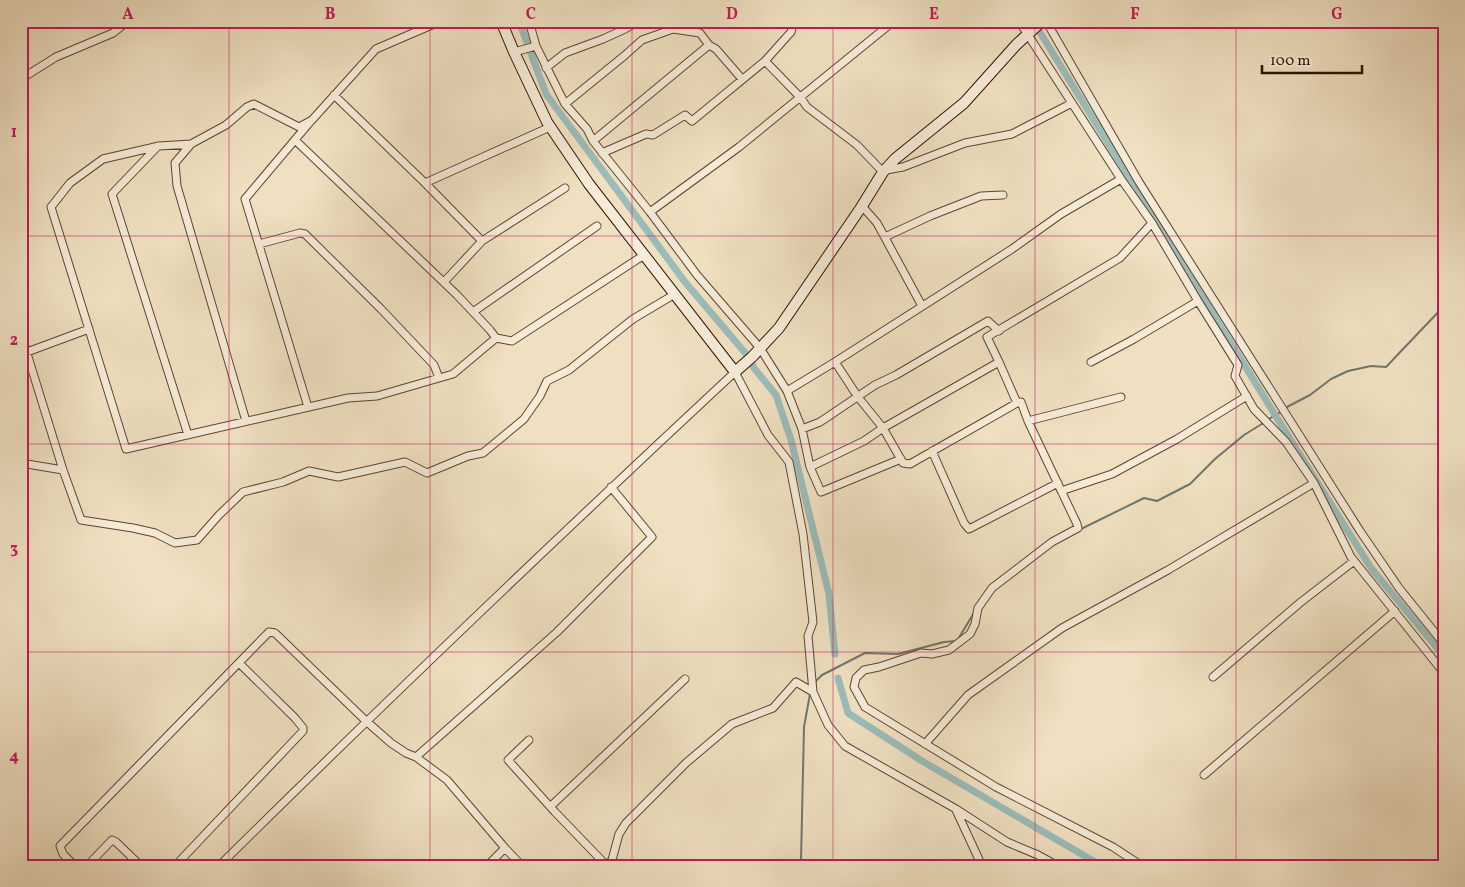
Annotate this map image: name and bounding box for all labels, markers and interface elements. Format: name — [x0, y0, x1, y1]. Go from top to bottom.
text: A — [122, 4, 134, 26]
text: B — [325, 4, 336, 26]
text: C — [526, 4, 536, 26]
text: D — [726, 4, 738, 26]
text: E — [929, 4, 939, 26]
text: F — [1130, 4, 1140, 26]
text: G — [1331, 4, 1343, 26]
scale bar — [1262, 42, 1362, 74]
text: 100 m — [1270, 51, 1310, 72]
text: 1 — [11, 122, 17, 144]
text: 2 — [10, 330, 18, 352]
text: 3 — [10, 538, 18, 560]
text: 4 — [9, 746, 19, 768]

